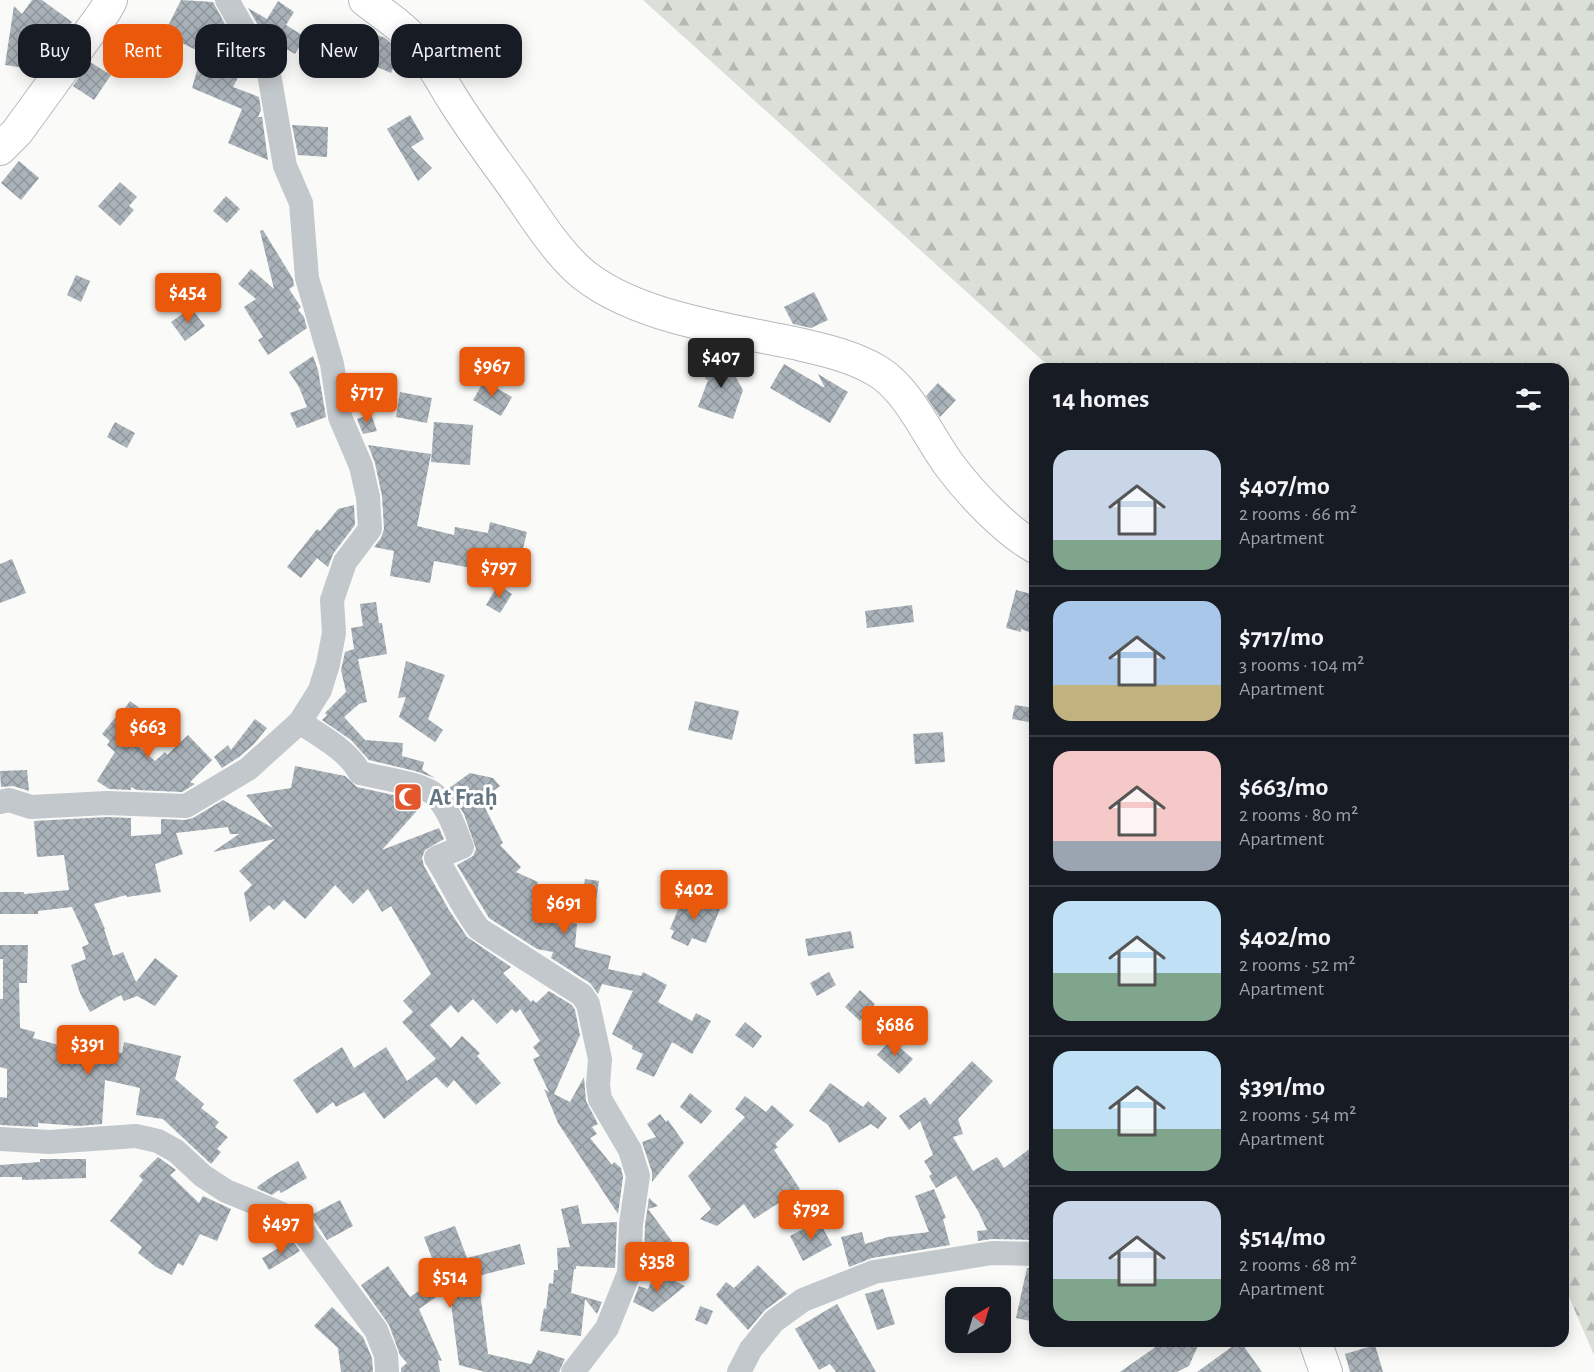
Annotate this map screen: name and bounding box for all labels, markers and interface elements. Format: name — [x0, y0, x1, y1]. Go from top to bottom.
chip: Buy — [18, 24, 91, 78]
chip: Rent — [103, 24, 183, 78]
chip: Filters — [195, 24, 287, 78]
chip: New — [299, 24, 379, 78]
chip: Apartment — [391, 24, 522, 78]
pin: $454 — [152, 273, 224, 324]
text: $454 — [169, 282, 207, 302]
pin: $407 — [685, 338, 757, 389]
pin: $967 — [456, 347, 528, 398]
text: $407 — [702, 347, 740, 367]
text: $967 — [474, 356, 510, 376]
pin: $717 — [331, 373, 403, 424]
text: $717 — [350, 382, 384, 402]
icon: filters — [1512, 383, 1545, 416]
text: 14 homes — [1053, 386, 1149, 412]
text: $407/mo — [1239, 473, 1330, 499]
icon: home — [1101, 474, 1173, 546]
text: 2 rooms · 66 m² — [1239, 504, 1357, 524]
text: Apartment — [1239, 528, 1324, 548]
pin: $797 — [463, 548, 535, 599]
text: $797 — [481, 557, 517, 577]
text: $717/mo — [1239, 624, 1324, 650]
icon: home — [1101, 625, 1173, 697]
text: 3 rooms · 104 m² — [1239, 655, 1364, 675]
text: Apartment — [1239, 679, 1324, 699]
pin: $663 — [112, 708, 184, 759]
text: $663 — [130, 717, 166, 737]
text: $663/mo — [1239, 774, 1328, 800]
icon: home — [1101, 775, 1173, 847]
mosque icon: At Fraḥ — [392, 781, 424, 813]
place label: At Fraḥ — [429, 786, 497, 810]
text: 2 rooms · 80 m² — [1239, 805, 1358, 825]
text: Apartment — [1239, 829, 1324, 849]
pin: $402 — [658, 870, 730, 921]
text: $402 — [675, 879, 713, 899]
pin: $691 — [528, 884, 600, 935]
text: $691 — [546, 893, 582, 913]
text: $402/mo — [1239, 924, 1331, 950]
icon: home — [1101, 925, 1173, 997]
text: 2 rooms · 52 m² — [1239, 955, 1356, 975]
text: Apartment — [1239, 979, 1324, 999]
pin: $686 — [859, 1006, 931, 1057]
text: $686 — [876, 1015, 914, 1035]
pin: $391 — [52, 1025, 124, 1076]
text: $391 — [71, 1034, 105, 1054]
text: $391/mo — [1239, 1074, 1325, 1100]
icon: home — [1101, 1075, 1173, 1147]
text: 2 rooms · 54 m² — [1239, 1105, 1356, 1125]
text: Apartment — [1239, 1129, 1324, 1149]
pin: $792 — [775, 1190, 847, 1241]
text: $792 — [793, 1199, 829, 1219]
pin: $497 — [245, 1204, 317, 1255]
text: $497 — [262, 1213, 300, 1233]
text: $514/mo — [1239, 1224, 1326, 1250]
icon: home — [1101, 1225, 1173, 1297]
pin: $358 — [621, 1242, 693, 1293]
text: $358 — [639, 1251, 675, 1271]
text: 2 rooms · 68 m² — [1239, 1255, 1357, 1275]
pin: $514 — [414, 1258, 486, 1309]
text: $514 — [433, 1267, 467, 1287]
text: Apartment — [1239, 1279, 1324, 1299]
north arrow — [945, 1287, 1011, 1353]
map controls — [945, 1287, 1011, 1353]

